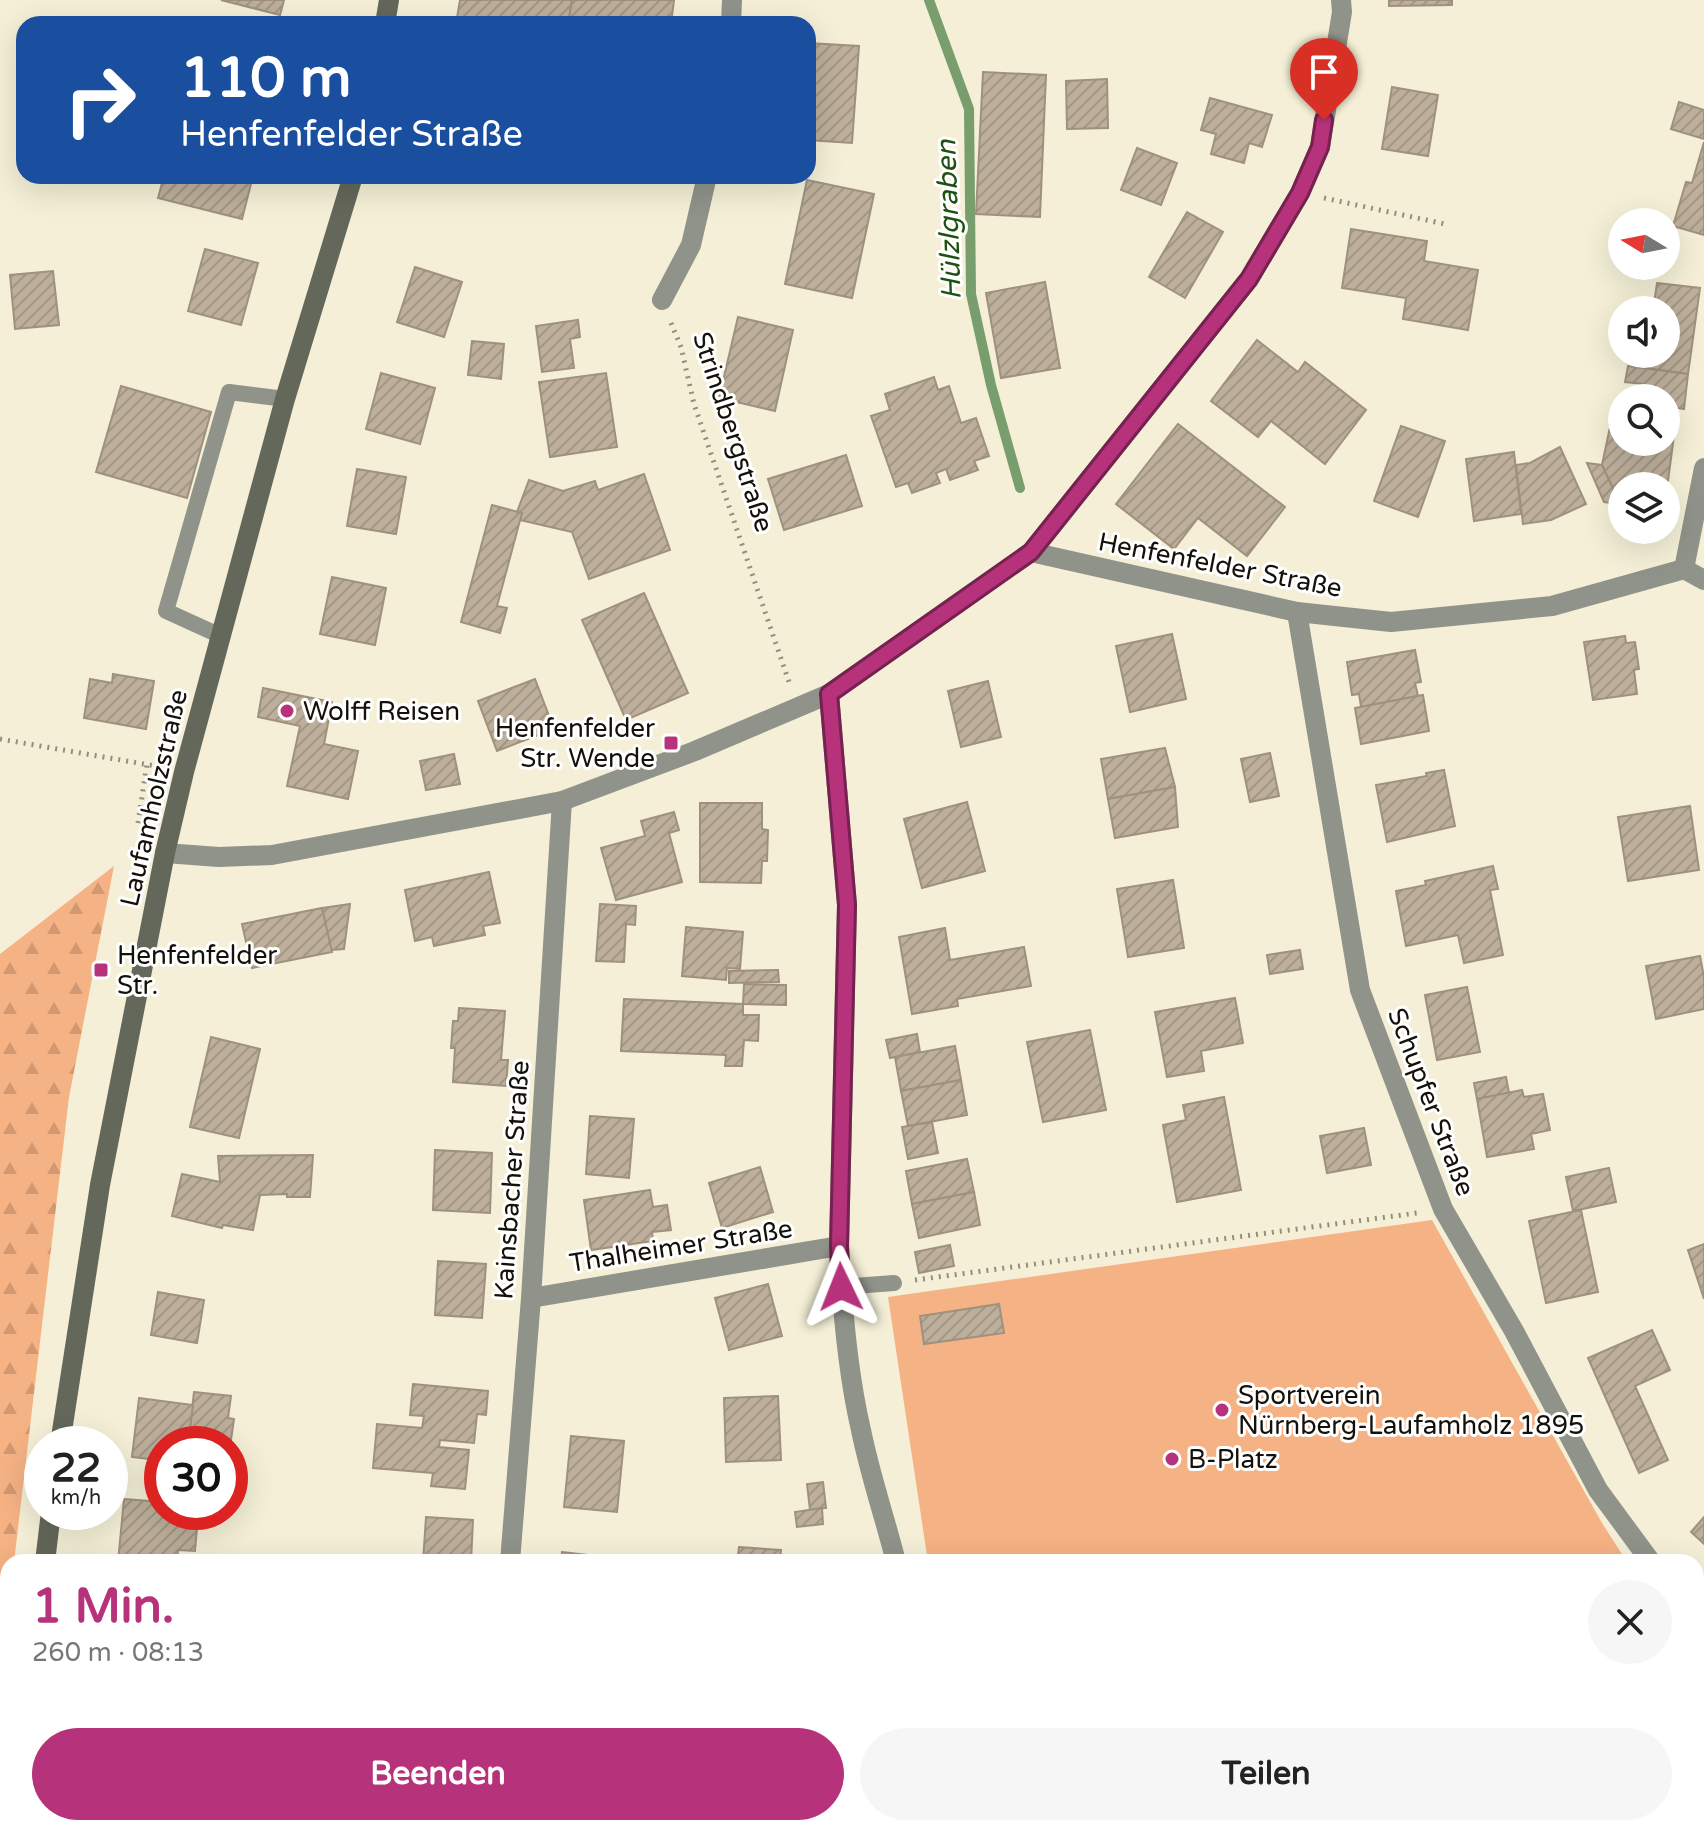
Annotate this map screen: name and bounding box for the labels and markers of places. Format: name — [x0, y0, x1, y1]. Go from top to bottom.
pin — [1290, 38, 1358, 120]
place label: Wolff Reisen — [303, 696, 460, 727]
marker: Wolff Reisen — [278, 702, 296, 720]
place label: Henfenfelder Str. Wende — [495, 713, 655, 774]
marker: Henfenfelder Str. Wende — [662, 734, 680, 752]
place label: Henfenfelder Str. — [117, 940, 277, 1001]
marker: Henfenfelder Str. — [92, 961, 110, 979]
place label: Sportverein Nürnberg-Laufamholz 1895 — [1238, 1380, 1584, 1441]
marker: Sportverein Nürnberg-Laufamholz 1895 — [1213, 1401, 1231, 1419]
place label: B-Platz — [1188, 1444, 1278, 1475]
marker: B-Platz — [1163, 1450, 1181, 1468]

